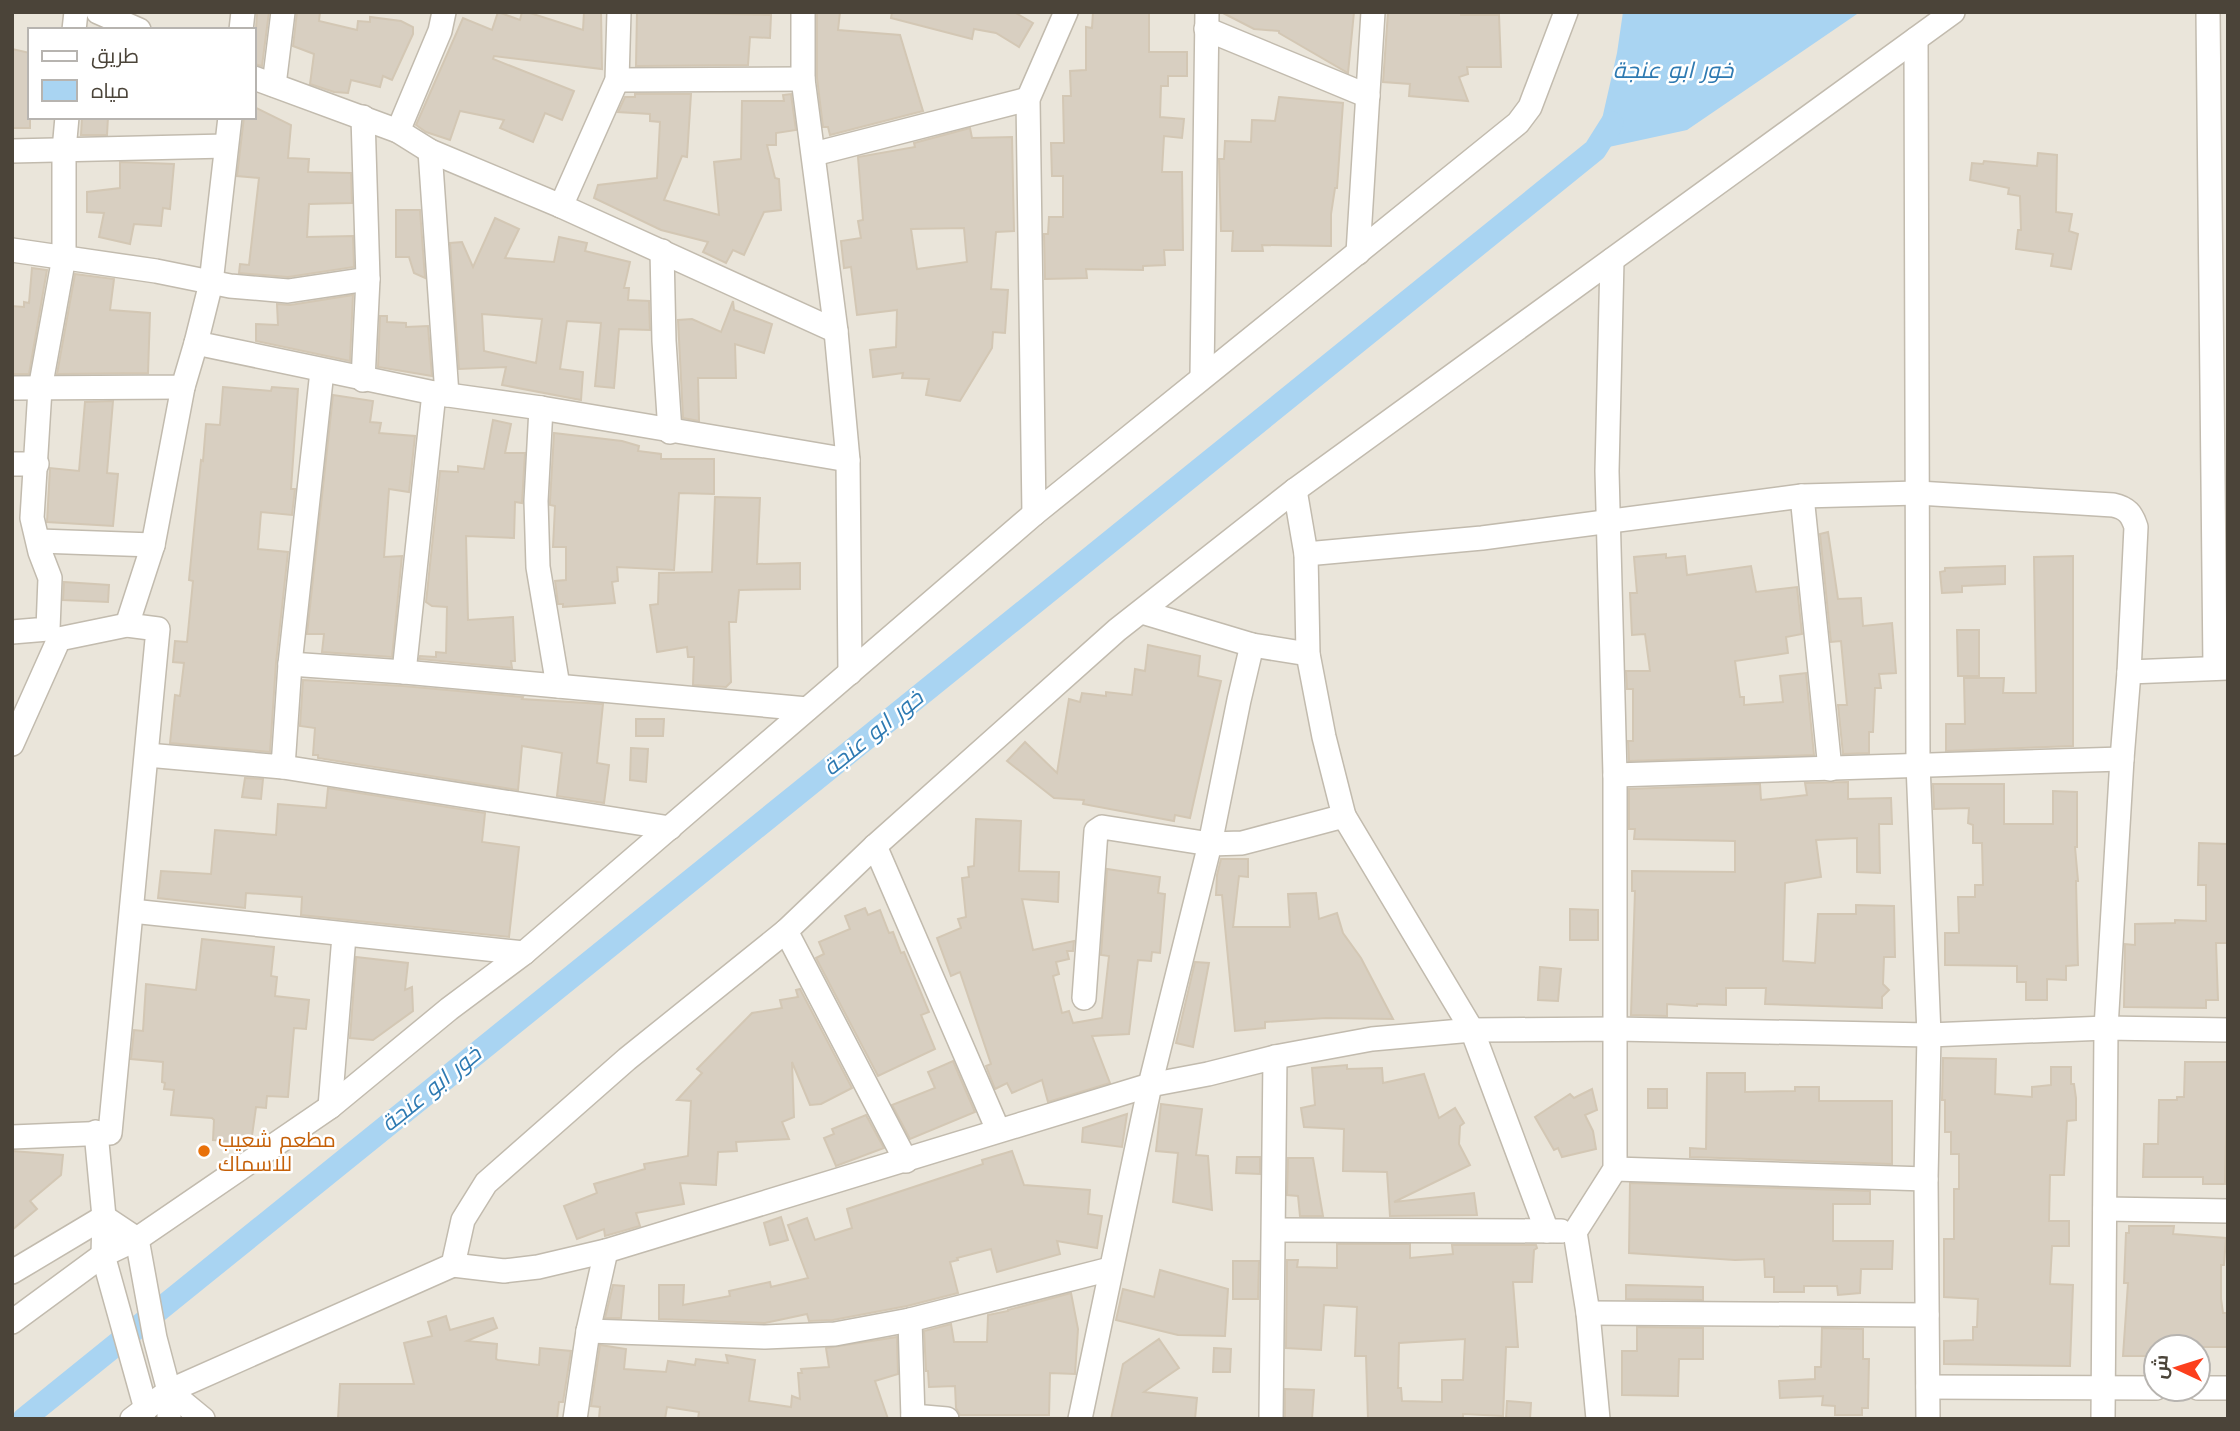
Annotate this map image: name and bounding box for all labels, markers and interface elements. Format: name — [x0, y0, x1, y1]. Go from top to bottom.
legend — [28, 28, 256, 119]
text: طريق — [91, 43, 139, 69]
water label: خور ابو عنجة — [1613, 57, 1735, 84]
text: مياه — [91, 78, 129, 103]
water label: خور ابو عنجة — [818, 684, 929, 781]
water label: خور ابو عنجة — [376, 1040, 487, 1137]
place label: مطعم شعيب للاسماك — [218, 1127, 336, 1176]
marker: مطعم شعيب للاسماك — [196, 1143, 212, 1159]
north arrow — [2142, 1333, 2212, 1403]
text: ش — [2148, 1354, 2173, 1380]

